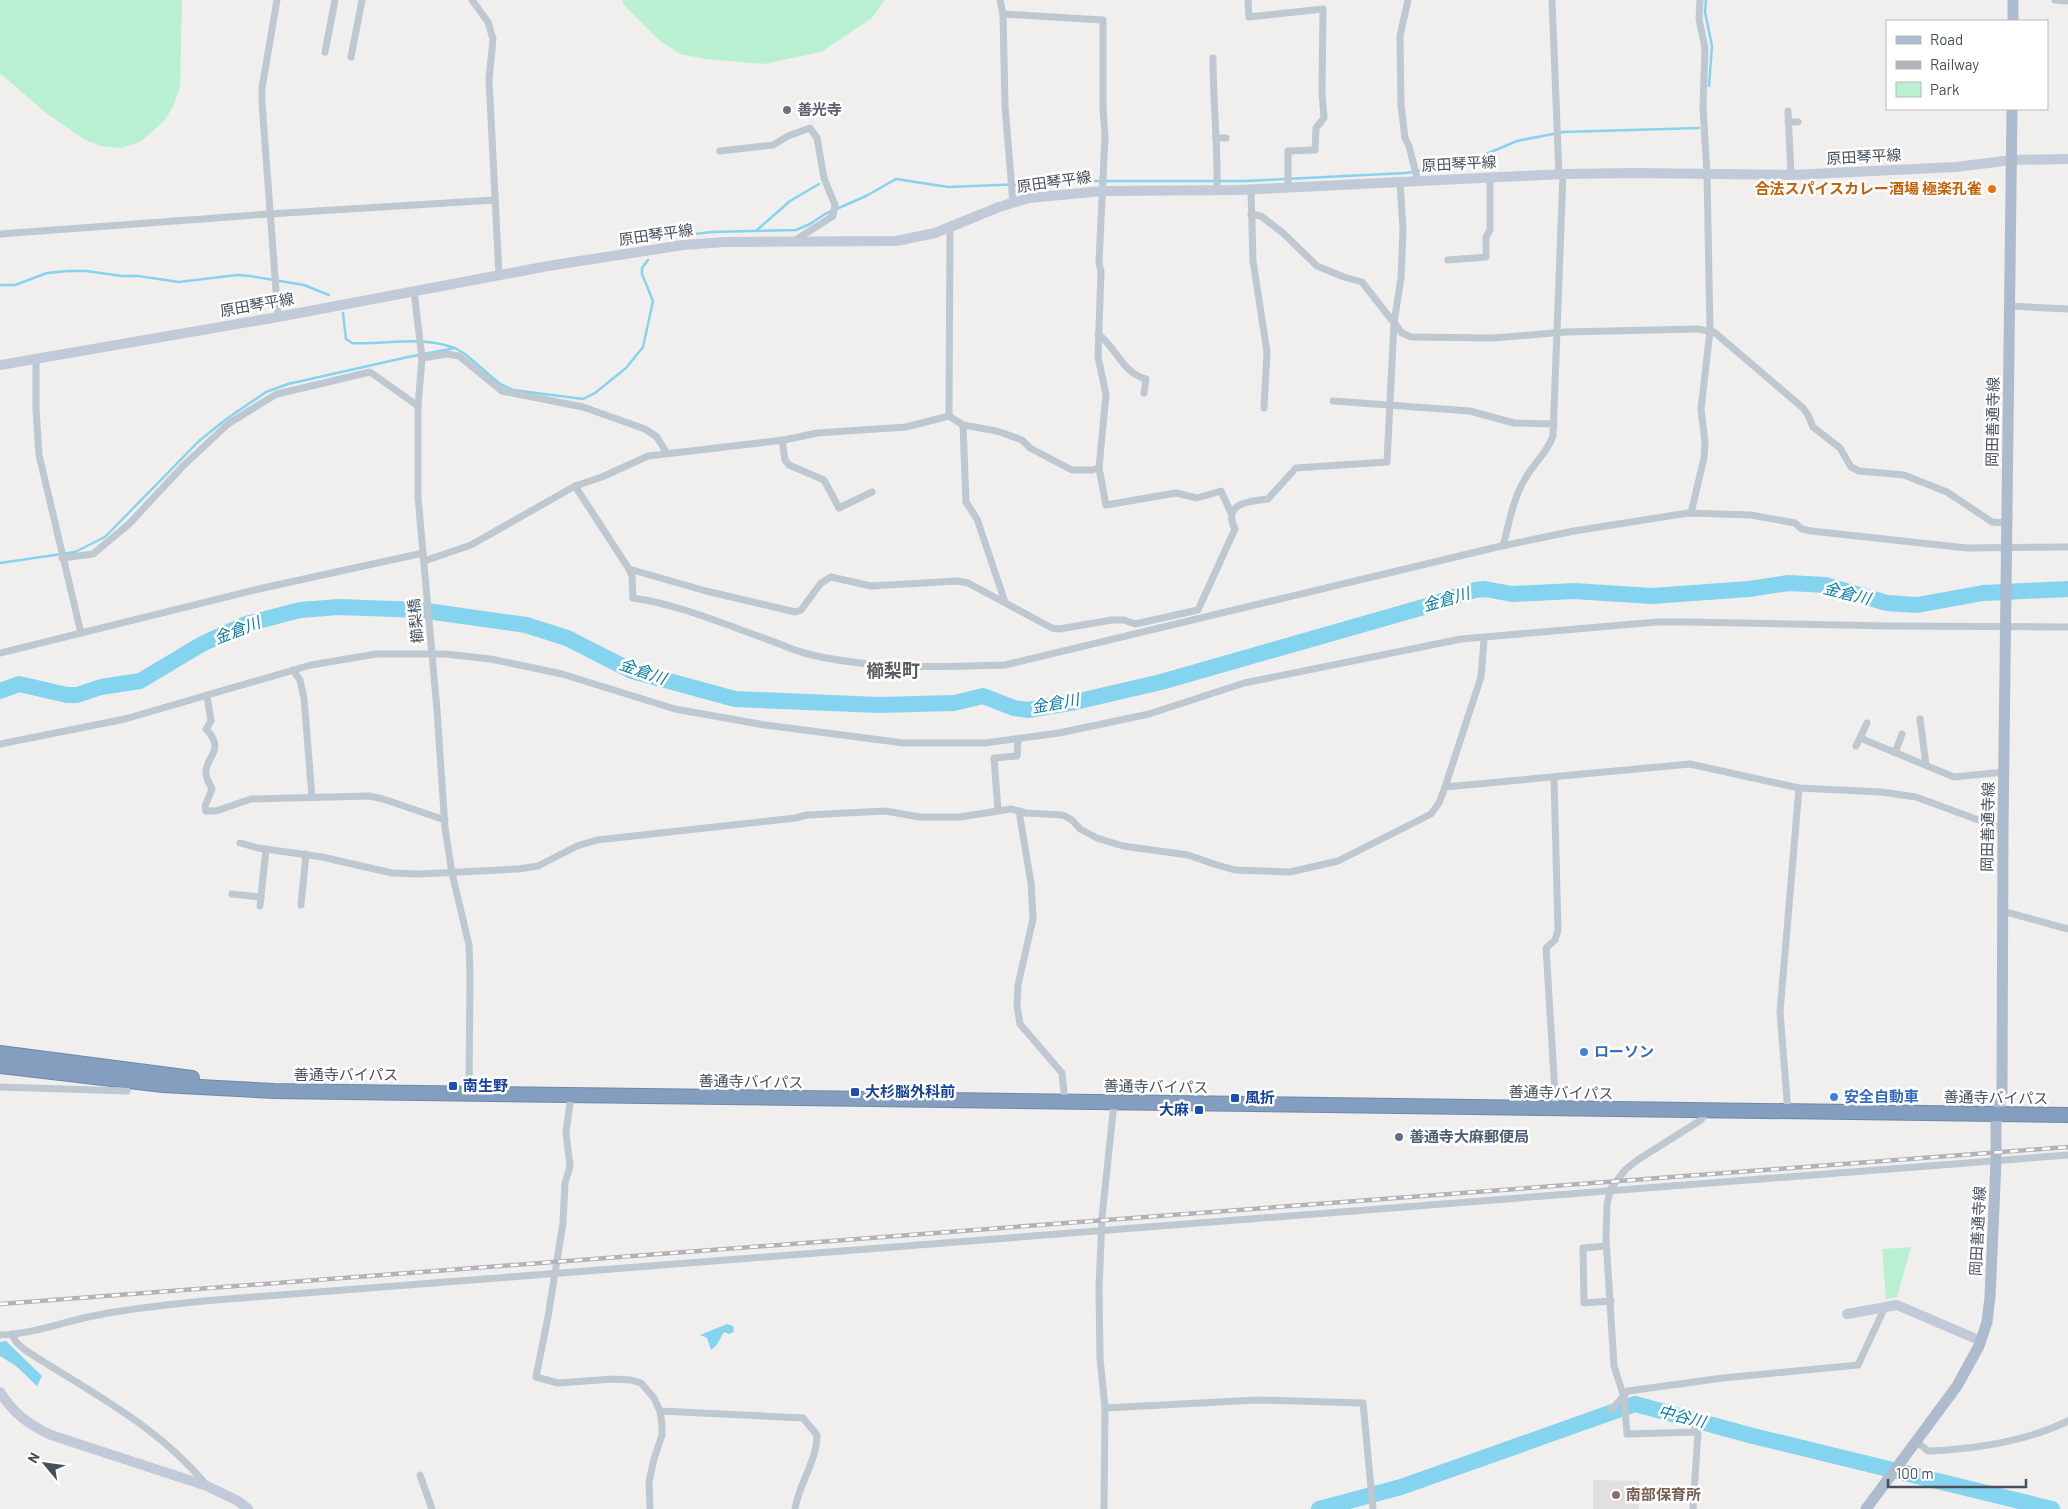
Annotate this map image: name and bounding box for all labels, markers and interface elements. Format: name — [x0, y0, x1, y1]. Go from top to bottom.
legend — [1886, 20, 2048, 110]
text: Road — [1930, 30, 1963, 48]
text: Railway — [1930, 55, 1979, 73]
text: Park — [1930, 80, 1960, 98]
place label: 善光寺 — [797, 100, 842, 118]
marker: 善光寺 — [781, 104, 793, 116]
street label: 原田琴平線 — [1826, 145, 1902, 167]
street label: 原田琴平線 — [1421, 152, 1497, 174]
street label: 原田琴平線 — [1015, 167, 1092, 195]
place label: 合法スパイスカレー酒場 極楽孔雀 — [1754, 179, 1982, 197]
marker: 合法スパイスカレー酒場 極楽孔雀 — [1986, 183, 1998, 195]
street label: 原田琴平線 — [617, 220, 694, 248]
street label: 原田琴平線 — [218, 289, 295, 319]
street label: 岡田善通寺線 — [1982, 377, 2002, 467]
water label: 金倉川 — [1822, 577, 1875, 608]
water label: 金倉川 — [1420, 582, 1473, 614]
street label: 櫛梨橋 — [404, 598, 426, 644]
water label: 金倉川 — [211, 611, 264, 647]
water label: 金倉川 — [617, 654, 671, 688]
district label: 櫛梨町 — [866, 659, 920, 681]
water label: 金倉川 — [1030, 689, 1082, 716]
street label: 岡田善通寺線 — [1977, 782, 1997, 872]
place label: ローソン — [1594, 1042, 1654, 1060]
marker: ローソン — [1578, 1046, 1590, 1058]
street label: 善通寺バイパス — [294, 1065, 398, 1083]
street label: 善通寺バイパス — [699, 1071, 804, 1091]
place label: 南生野 — [463, 1076, 508, 1094]
street label: 善通寺バイパス — [1104, 1076, 1209, 1096]
marker: 南生野 — [447, 1080, 459, 1092]
place label: 大杉脳外科前 — [865, 1082, 955, 1100]
street label: 善通寺バイパス — [1509, 1082, 1614, 1102]
marker: 大杉脳外科前 — [849, 1086, 861, 1098]
place label: 安全自動車 — [1844, 1087, 1919, 1105]
street label: 善通寺バイパス — [1944, 1087, 2049, 1107]
place label: 風折 — [1245, 1088, 1275, 1106]
marker: 安全自動車 — [1828, 1091, 1840, 1103]
marker: 風折 — [1229, 1092, 1241, 1104]
place label: 大麻 — [1159, 1100, 1189, 1118]
marker: 大麻 — [1193, 1104, 1205, 1116]
place label: 善通寺大麻郵便局 — [1409, 1127, 1529, 1145]
marker: 善通寺大麻郵便局 — [1393, 1131, 1405, 1143]
street label: 岡田善通寺線 — [1966, 1186, 1988, 1276]
water label: 中谷川 — [1657, 1400, 1710, 1431]
north arrow — [20, 1439, 70, 1489]
text: N — [24, 1449, 43, 1466]
scale bar — [1888, 1456, 2026, 1488]
text: 100 m — [1896, 1464, 1934, 1482]
place label: 南部保育所 — [1626, 1485, 1701, 1503]
marker: 南部保育所 — [1610, 1489, 1622, 1501]

